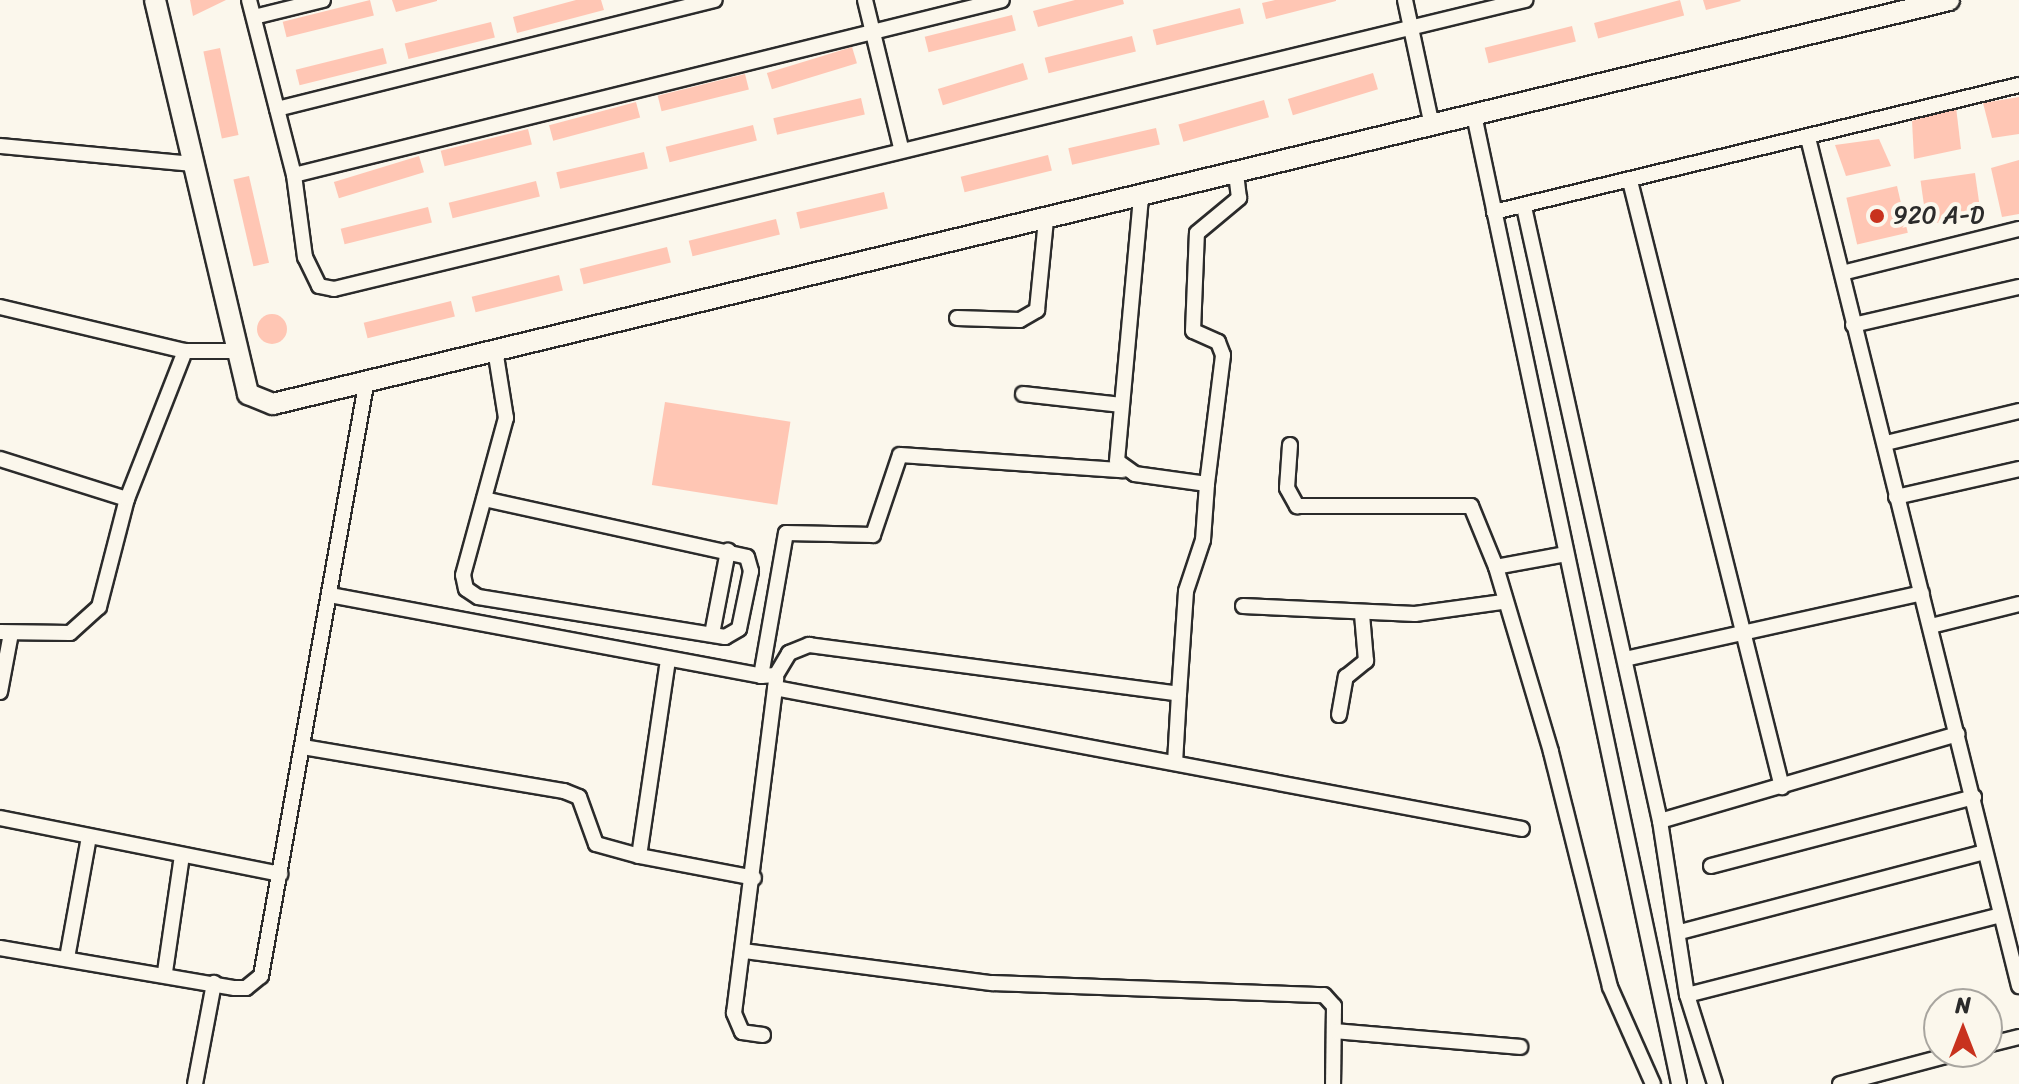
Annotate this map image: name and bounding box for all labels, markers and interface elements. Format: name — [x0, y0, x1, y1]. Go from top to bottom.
place label: 920 A-D — [1893, 202, 1984, 230]
marker: 920 A-D — [1868, 207, 1886, 225]
text: N — [1955, 986, 1971, 1025]
north arrow — [1923, 988, 2003, 1068]

